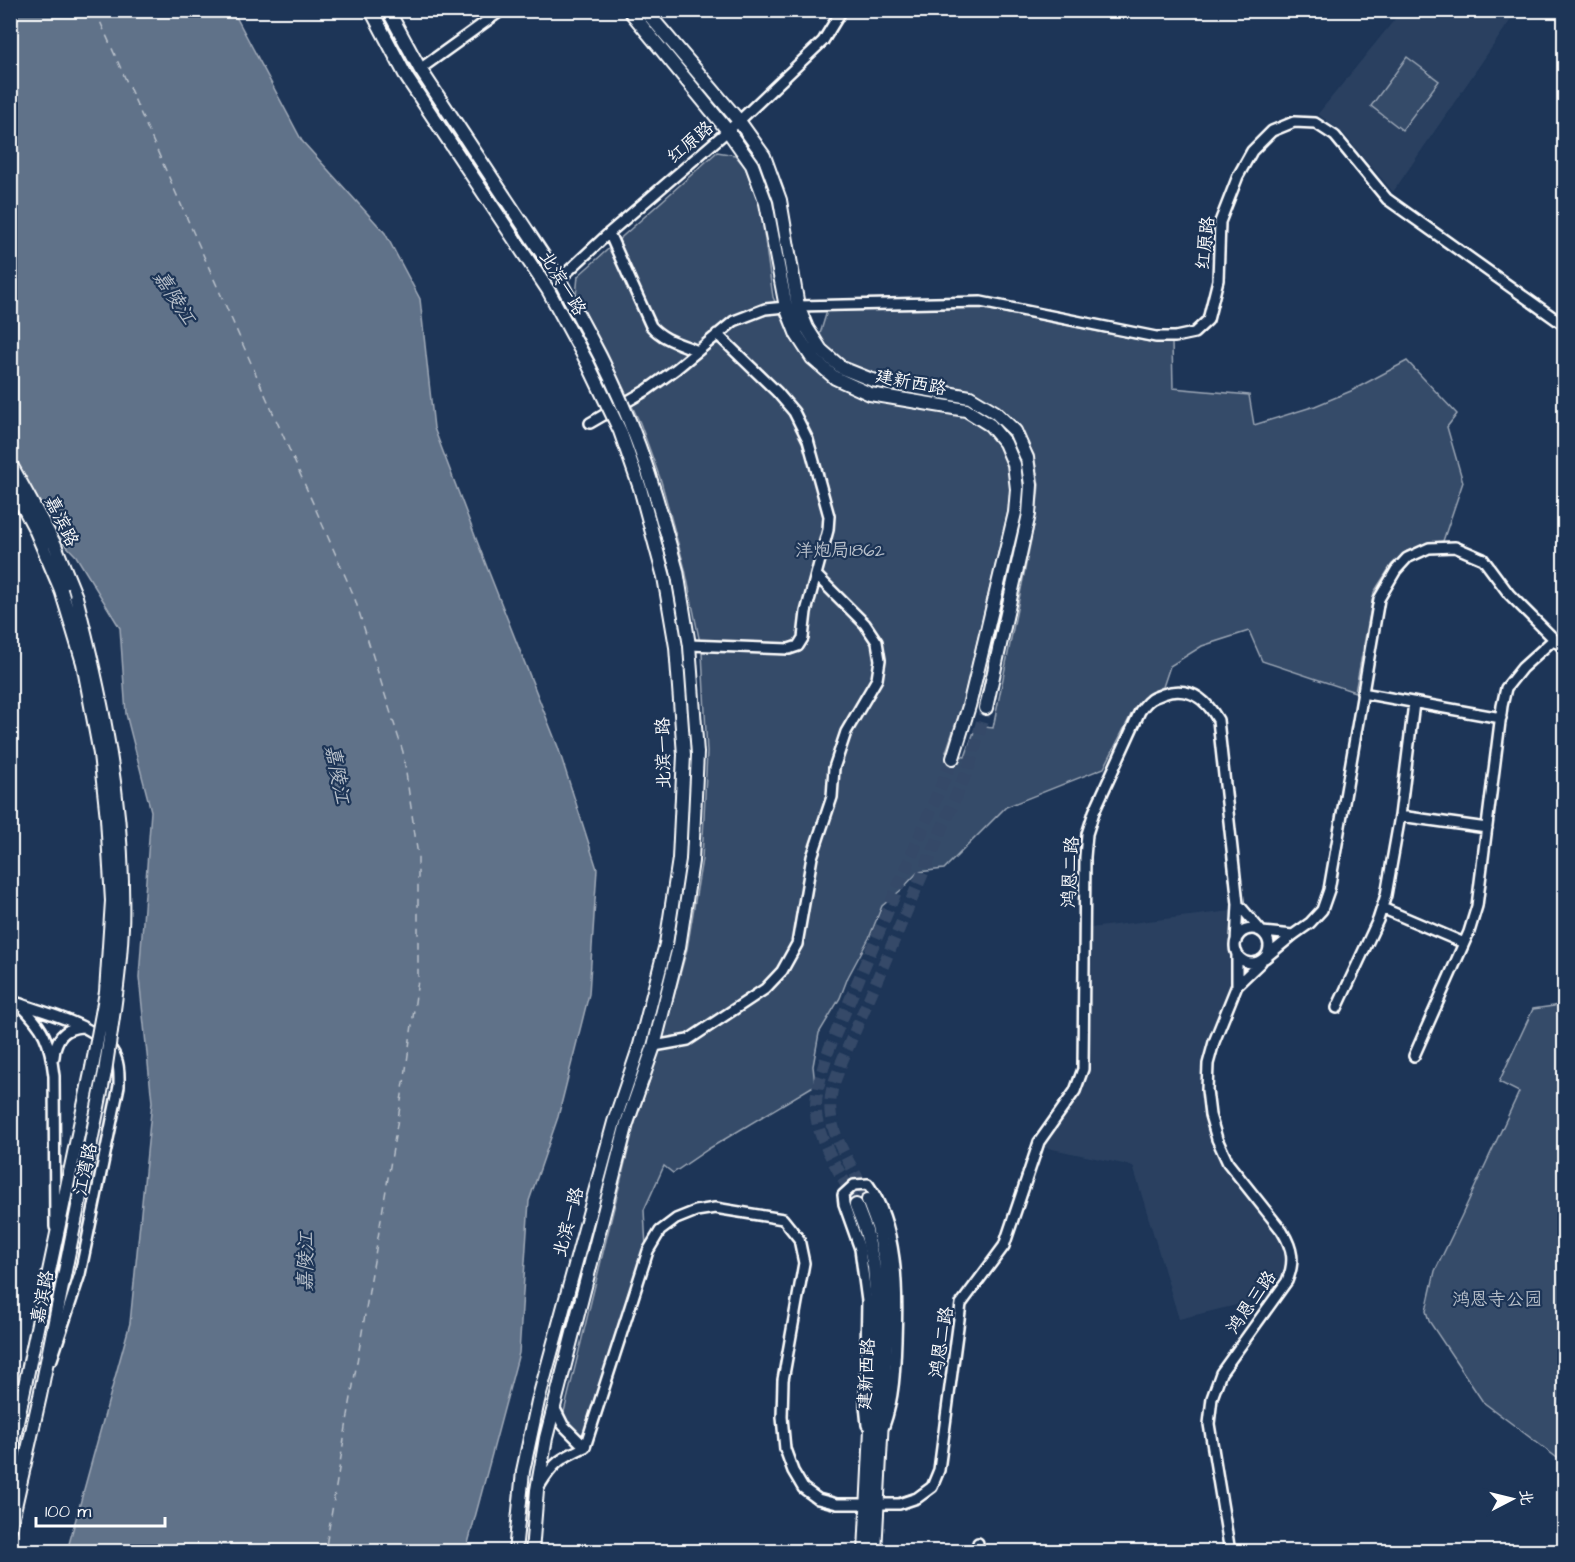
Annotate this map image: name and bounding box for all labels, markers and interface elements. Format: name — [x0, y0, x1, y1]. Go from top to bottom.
street label: 红原路 — [662, 115, 719, 169]
street label: 红原路 — [1190, 215, 1221, 271]
street label: 北滨一路 — [533, 246, 592, 321]
water label: 嘉陵江 — [146, 265, 203, 331]
street label: 建新西路 — [873, 363, 949, 402]
street label: 嘉滨路 — [38, 491, 85, 551]
park label: 洋炮局1862 — [795, 538, 885, 563]
street label: 北滨一路 — [650, 717, 677, 789]
water label: 嘉陵江 — [318, 742, 357, 807]
street label: 鸿恩二路 — [1056, 835, 1085, 909]
street label: 江湾路 — [68, 1140, 103, 1198]
street label: 北滨一路 — [547, 1184, 590, 1260]
water label: 嘉陵江 — [291, 1231, 321, 1292]
street label: 鸿恩三路 — [1221, 1266, 1282, 1339]
street label: 嘉滨路 — [25, 1268, 60, 1326]
park label: 鸿恩寺公园 — [1452, 1287, 1542, 1312]
street label: 鸿恩二路 — [924, 1305, 959, 1380]
street label: 建新西路 — [852, 1337, 881, 1411]
north arrow — [1482, 1469, 1542, 1529]
text: 北 — [1514, 1488, 1538, 1507]
scale bar — [36, 1490, 165, 1528]
text: 100 m — [45, 1499, 91, 1524]

